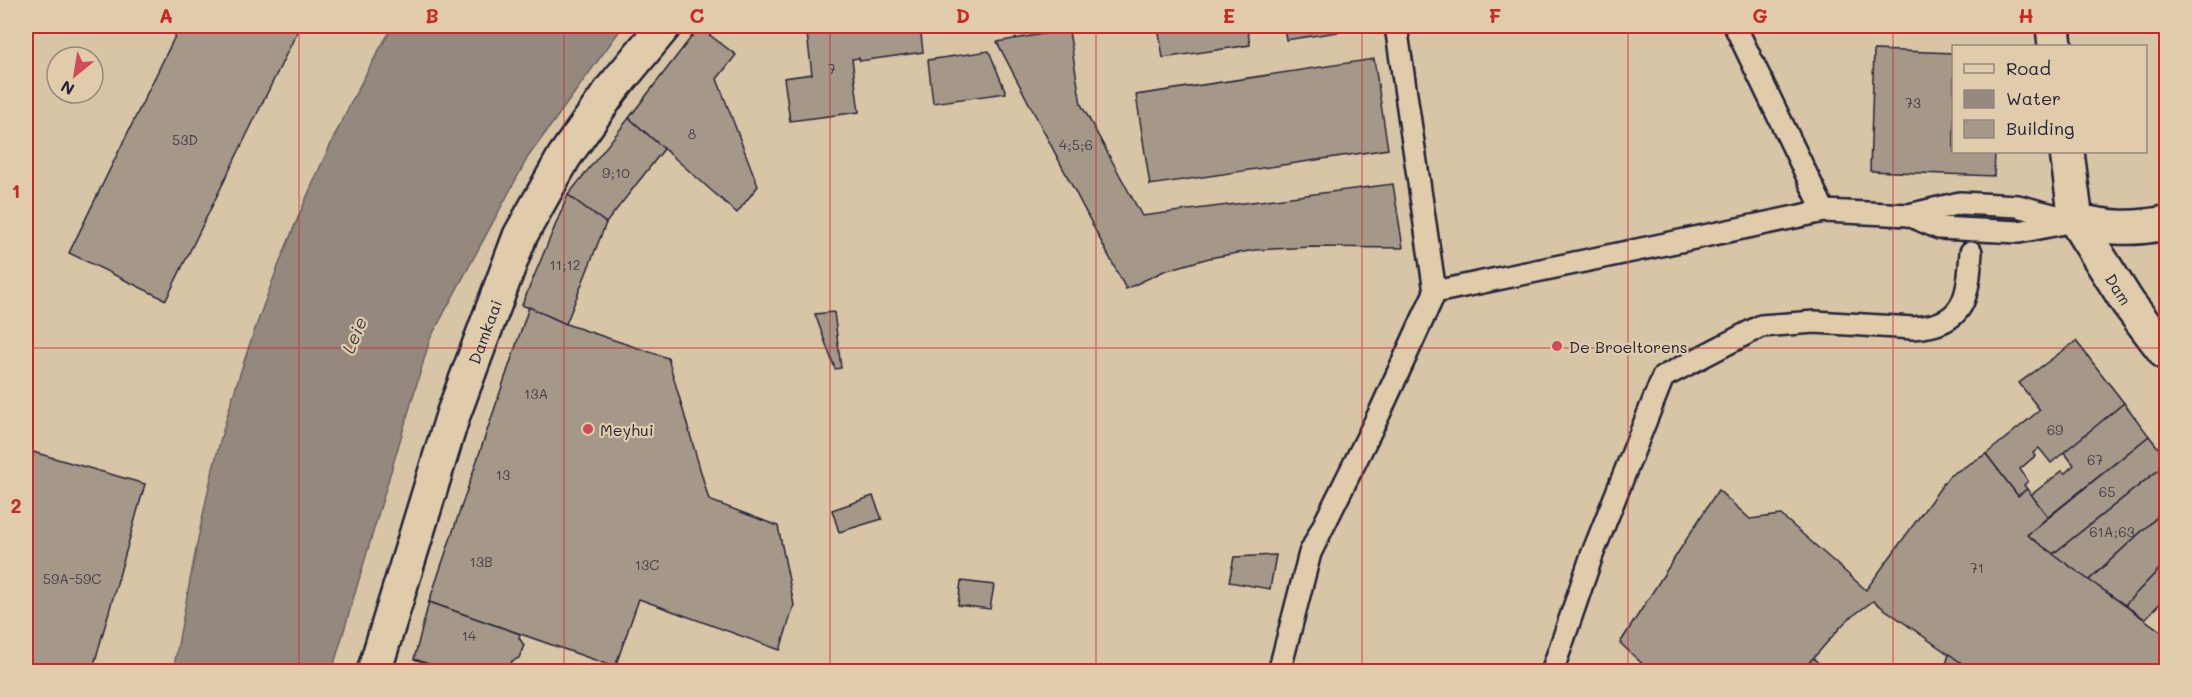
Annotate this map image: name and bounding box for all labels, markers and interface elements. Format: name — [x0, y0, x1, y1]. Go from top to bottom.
text: A — [159, 2, 173, 28]
text: B — [425, 2, 439, 28]
text: C — [690, 2, 705, 28]
text: D — [956, 2, 970, 28]
text: E — [1223, 2, 1235, 28]
text: F — [1489, 2, 1502, 28]
text: G — [1752, 2, 1768, 28]
text: H — [2018, 2, 2034, 28]
north arrow — [45, 45, 105, 105]
legend — [1952, 45, 2147, 153]
text: Road — [2006, 56, 2051, 80]
house number: 7 — [828, 59, 836, 78]
text: N — [57, 76, 78, 101]
text: Water — [2006, 86, 2061, 110]
house number: 73 — [1905, 93, 1921, 112]
text: Building — [2006, 116, 2074, 140]
house number: 8 — [688, 124, 696, 143]
house number: 53D — [172, 130, 198, 149]
house number: 4;5;6 — [1059, 135, 1093, 154]
house number: 9;10 — [602, 163, 630, 182]
text: 1 — [12, 177, 20, 203]
house number: 11;12 — [549, 255, 581, 274]
street label: Dam — [2101, 269, 2137, 309]
street label: Damkaai — [463, 296, 506, 367]
water label: Leie — [336, 313, 372, 357]
place label: De Broeltorens — [1569, 336, 1688, 357]
marker: De Broeltorens — [1550, 339, 1564, 353]
house number: 13A — [524, 384, 548, 403]
place label: Meyhui — [600, 419, 654, 440]
house number: 69 — [2047, 420, 2063, 439]
marker: Meyhui — [581, 422, 595, 436]
house number: 67 — [2087, 450, 2103, 469]
house number: 13 — [496, 465, 510, 484]
house number: 65 — [2099, 482, 2115, 501]
text: 2 — [10, 492, 22, 518]
house number: 61A;63 — [2089, 522, 2135, 541]
house number: 13B — [469, 552, 493, 571]
house number: 13C — [635, 555, 659, 574]
house number: 71 — [1970, 558, 1984, 577]
house number: 59A-59C — [43, 569, 101, 588]
house number: 14 — [462, 626, 477, 645]

